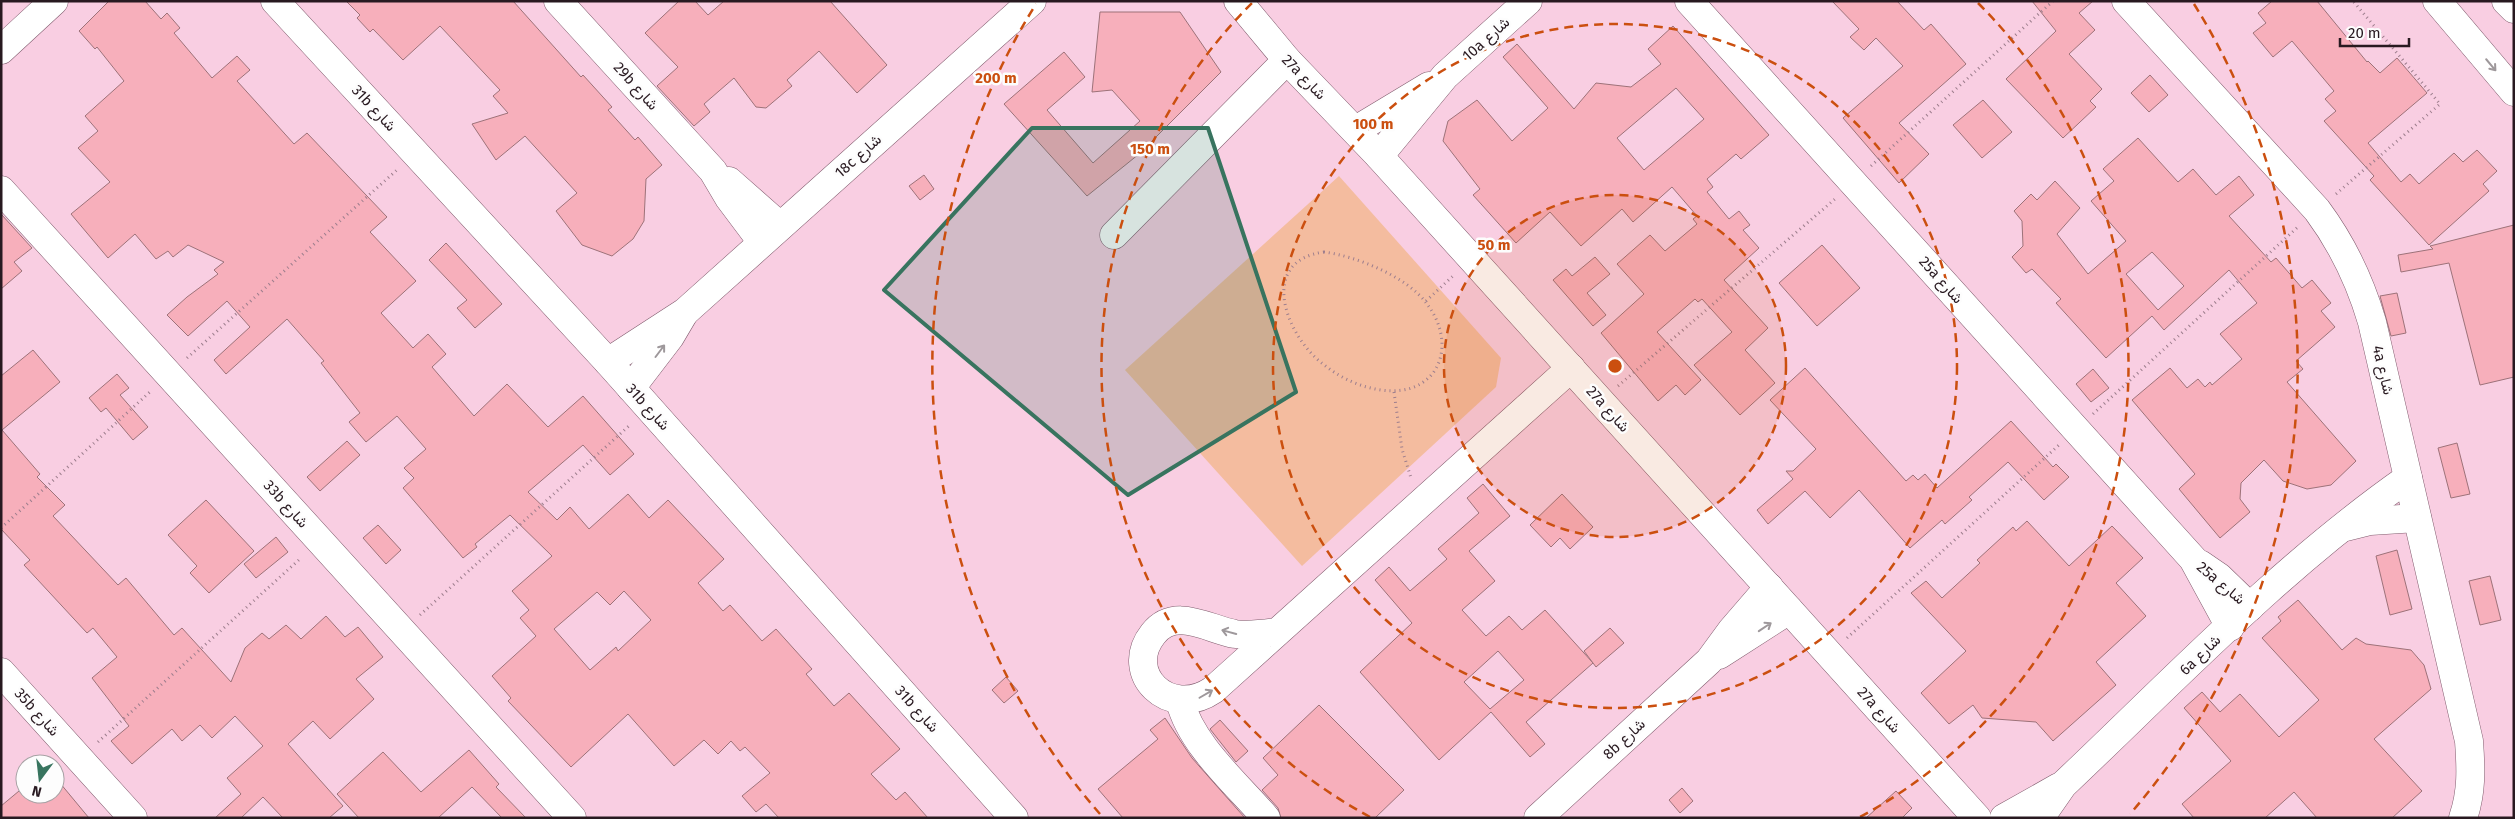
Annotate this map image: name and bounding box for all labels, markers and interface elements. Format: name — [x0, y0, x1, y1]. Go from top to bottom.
street label: 10a شارع — [1459, 13, 1515, 66]
scale bar — [2340, 15, 2409, 47]
text: 20 m — [2348, 24, 2381, 42]
street label: 27a شارع — [1277, 51, 1330, 105]
street label: 29b شارع — [608, 58, 662, 115]
one-way arrow — [2486, 58, 2497, 71]
text: 200 m — [975, 69, 1017, 87]
street label: 31b شارع — [347, 81, 400, 136]
text: 100 m — [1353, 115, 1393, 133]
street label: 18c شارع — [831, 130, 886, 183]
text: 150 m — [1130, 140, 1170, 158]
text: 50 m — [1477, 236, 1511, 254]
street label: 25a شارع — [1914, 253, 1967, 309]
street label: 4a شارع — [2367, 343, 2397, 397]
one-way arrow — [655, 344, 665, 358]
centre of rings — [1606, 357, 1624, 375]
street label: 31b شارع — [621, 380, 674, 436]
street label: 27a شارع — [1581, 382, 1633, 437]
street label: 33b شارع — [258, 476, 312, 533]
street label: 25a شارع — [2192, 558, 2249, 610]
one-way arrow — [1758, 622, 1772, 632]
one-way arrow — [1221, 626, 1237, 636]
street label: 6a شارع — [2176, 631, 2226, 680]
street label: 31b شارع — [890, 682, 943, 738]
street label: 27a شارع — [1852, 683, 1904, 738]
street label: 35b شارع — [9, 684, 63, 741]
one-way arrow — [1199, 688, 1213, 698]
street label: 8b شارع — [1599, 715, 1650, 765]
north arrow — [15, 754, 65, 804]
text: N — [30, 782, 43, 800]

